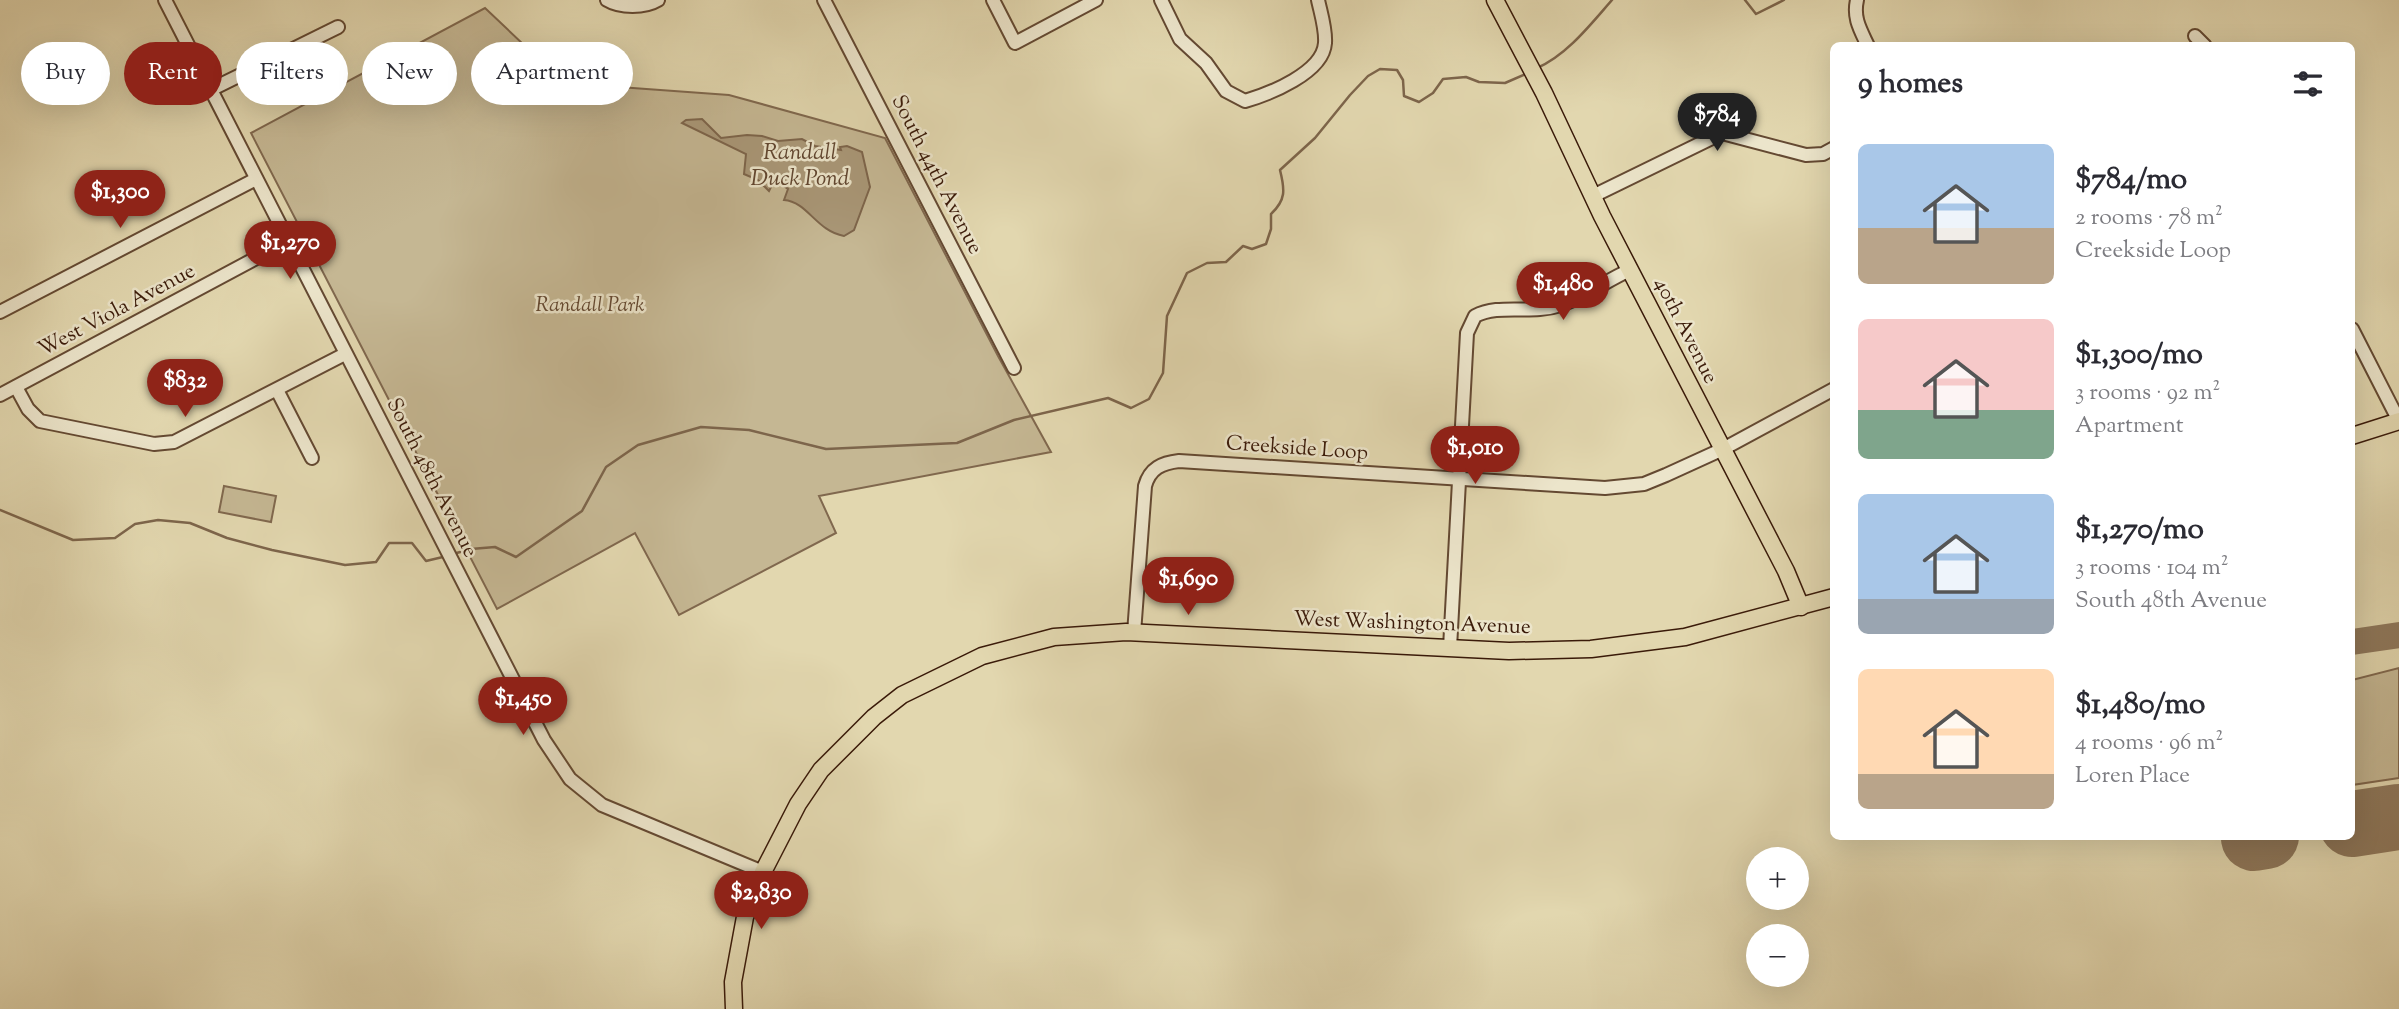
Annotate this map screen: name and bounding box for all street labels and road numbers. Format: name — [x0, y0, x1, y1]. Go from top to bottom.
street label: South 44th Avenue — [883, 90, 989, 260]
street label: West Viola Avenue — [33, 257, 201, 365]
street label: 40th Avenue — [1645, 273, 1725, 389]
street label: South 48th Avenue — [378, 393, 484, 563]
street label: Creekside Loop — [1225, 429, 1369, 469]
street label: West Washington Avenue — [1293, 605, 1531, 643]

